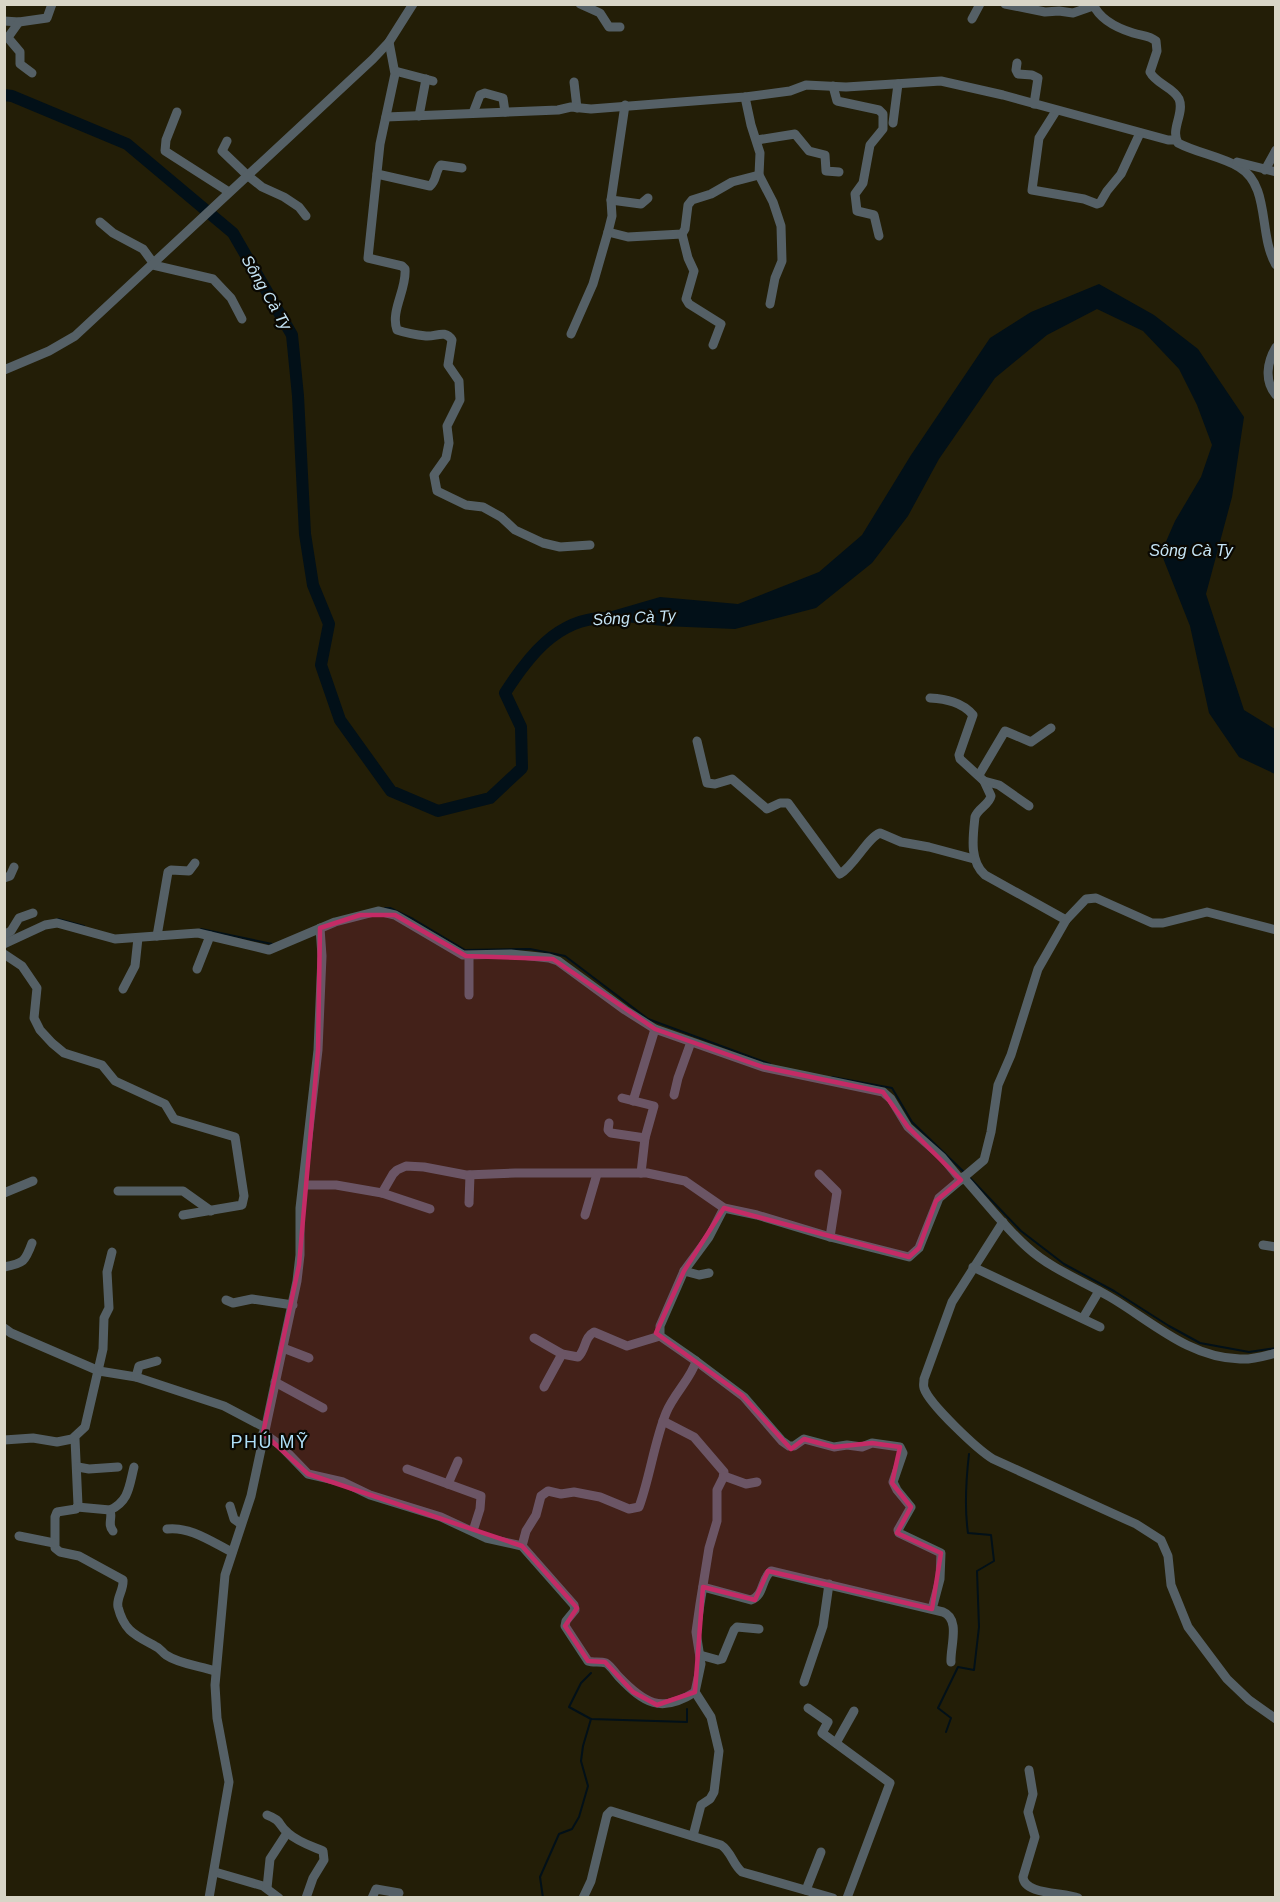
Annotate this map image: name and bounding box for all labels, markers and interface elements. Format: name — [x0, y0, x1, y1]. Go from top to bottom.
water label: Sông Cà Ty — [238, 252, 295, 333]
water label: Sông Cà Ty — [1149, 542, 1234, 559]
water label: Sông Cà Ty — [592, 607, 677, 628]
district label: PHÚ MỸ — [230, 1431, 310, 1452]

